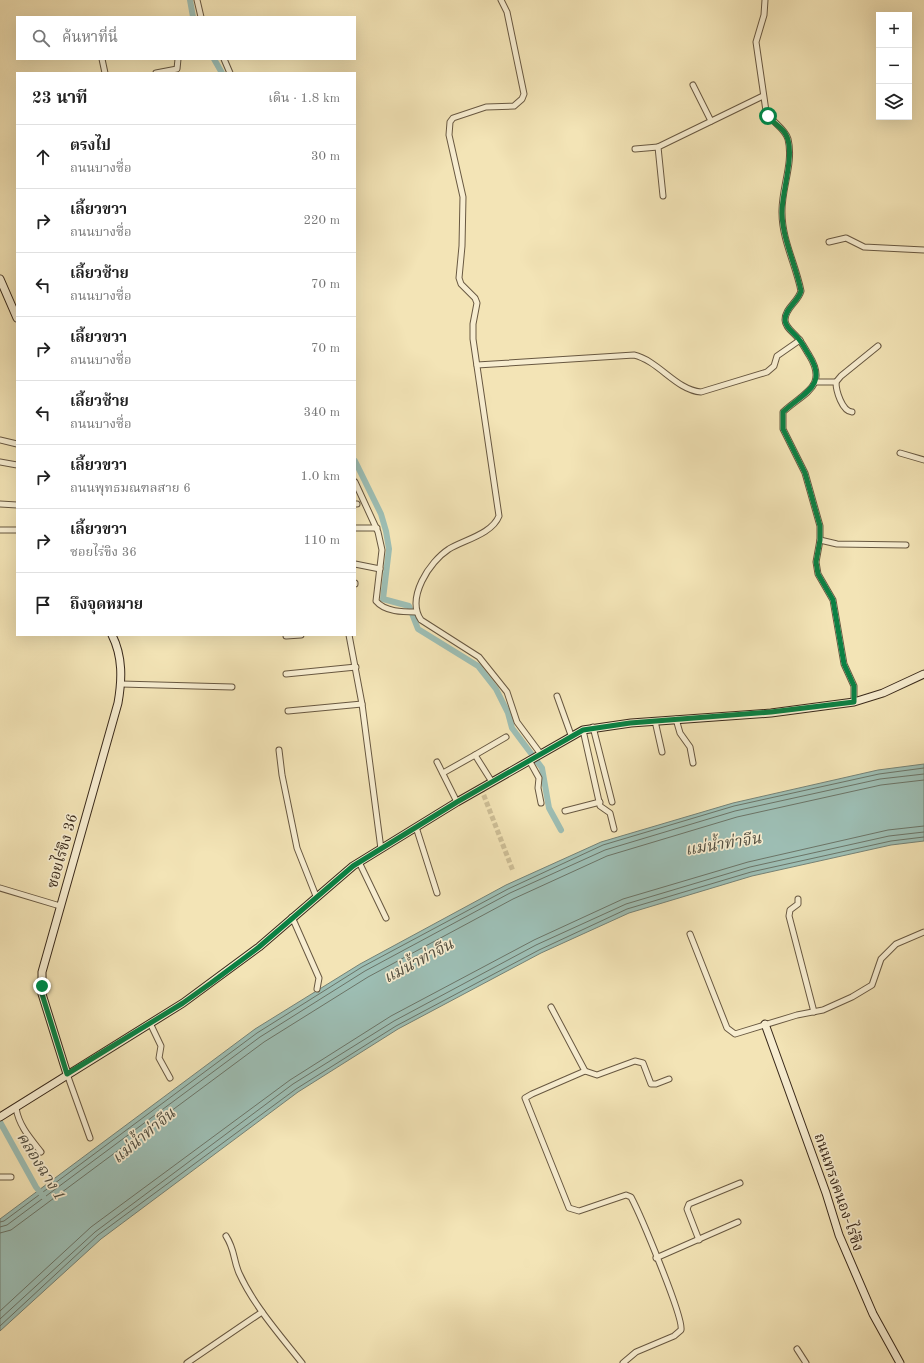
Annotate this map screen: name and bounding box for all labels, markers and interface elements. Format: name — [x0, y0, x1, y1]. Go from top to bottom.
map controls — [876, 12, 912, 120]
button: + — [876, 12, 912, 48]
search box — [16, 16, 356, 60]
icon: search — [30, 27, 52, 49]
text: ค้นหาที่นี่ — [62, 31, 118, 46]
button: − — [876, 48, 912, 84]
button: layers — [876, 84, 912, 120]
text: 23 นาที — [32, 90, 88, 107]
text: เดิน · 1.8 km — [268, 92, 340, 105]
route start — [759, 107, 777, 125]
text: ตรงไป — [70, 139, 111, 154]
icon: ahead — [32, 146, 54, 168]
text: 30 m — [311, 150, 340, 163]
text: ถนนบางซื่อ — [70, 162, 132, 175]
text: เลี้ยวขวา — [70, 203, 127, 218]
icon: right — [32, 210, 54, 232]
text: 220 m — [303, 214, 340, 227]
text: ถนนบางซื่อ — [70, 226, 132, 239]
text: เลี้ยวซ้าย — [70, 267, 129, 282]
icon: left — [32, 274, 54, 296]
text: 70 m — [311, 278, 340, 291]
text: ถนนบางซื่อ — [70, 290, 132, 303]
text: เลี้ยวขวา — [70, 331, 127, 346]
icon: right — [32, 338, 54, 360]
text: 70 m — [311, 342, 340, 355]
text: ถนนบางซื่อ — [70, 354, 132, 367]
text: เลี้ยวซ้าย — [70, 395, 129, 410]
icon: left — [32, 402, 54, 424]
text: 340 m — [303, 406, 340, 419]
text: ถนนบางซื่อ — [70, 418, 132, 431]
text: เลี้ยวขวา — [70, 459, 127, 474]
icon: right — [32, 466, 54, 488]
text: 1.0 km — [301, 470, 340, 483]
text: ถนนพุทธมณฑลสาย 6 — [70, 482, 191, 495]
text: เลี้ยวขวา — [70, 523, 127, 538]
icon: right — [32, 530, 54, 552]
text: 110 m — [303, 534, 340, 547]
text: ซอยไร่ขิง 36 — [70, 546, 137, 559]
icon: arrive — [32, 594, 54, 616]
text: ถึงจุดหมาย — [70, 598, 143, 613]
street label: ซอยไร่ขิง 36 — [41, 811, 81, 890]
water label: แม่น้ำท่าจีน — [683, 826, 763, 859]
water label: แม่น้ำท่าจีน — [379, 932, 457, 987]
route end — [33, 977, 51, 995]
water label: แม่น้ำท่าจีน — [107, 1102, 179, 1167]
water label: คลองฉาง 1 — [13, 1130, 68, 1204]
street label: ถนนทรงคนอง-ไร่ขิง — [810, 1130, 869, 1253]

